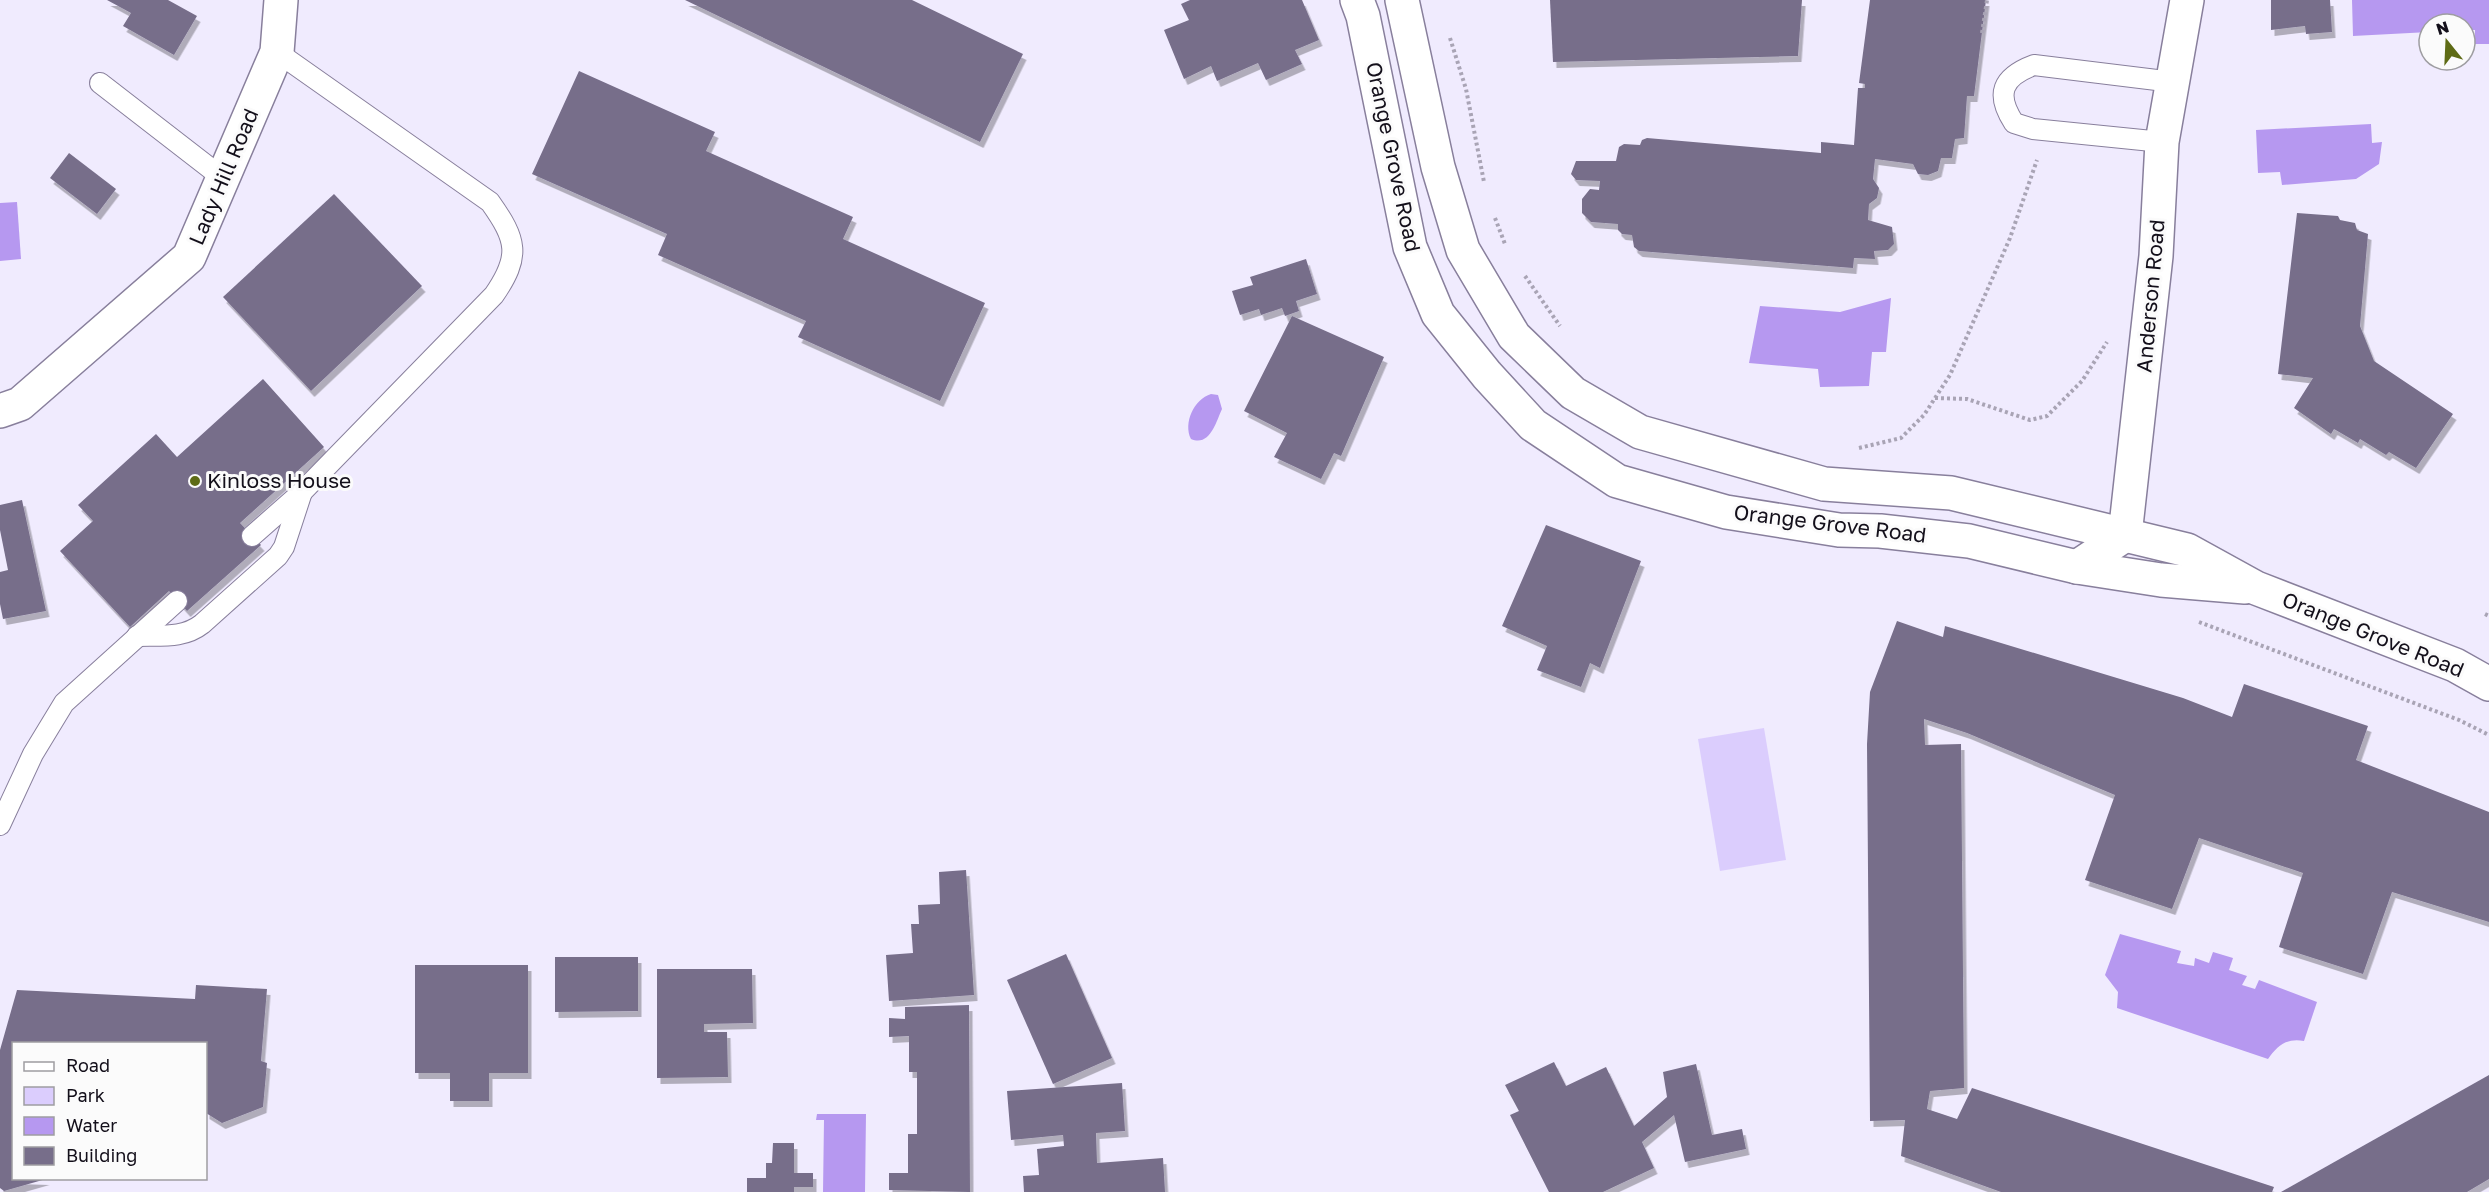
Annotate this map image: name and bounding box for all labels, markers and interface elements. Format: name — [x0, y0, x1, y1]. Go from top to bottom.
north arrow — [2417, 12, 2477, 72]
text: N — [2433, 16, 2451, 39]
street label: Orange Grove Road — [1361, 59, 1427, 254]
street label: Lady Hill Road — [183, 104, 264, 249]
street label: Anderson Road — [2130, 218, 2170, 374]
place label: Kinloss House — [207, 467, 351, 493]
marker: Kinloss House — [188, 474, 202, 488]
street label: Orange Grove Road — [1732, 498, 1928, 548]
street label: Orange Grove Road — [2279, 586, 2468, 682]
legend — [12, 1042, 207, 1180]
text: Road — [66, 1054, 110, 1076]
text: Park — [66, 1084, 105, 1106]
text: Water — [66, 1114, 117, 1136]
text: Building — [66, 1144, 137, 1166]

